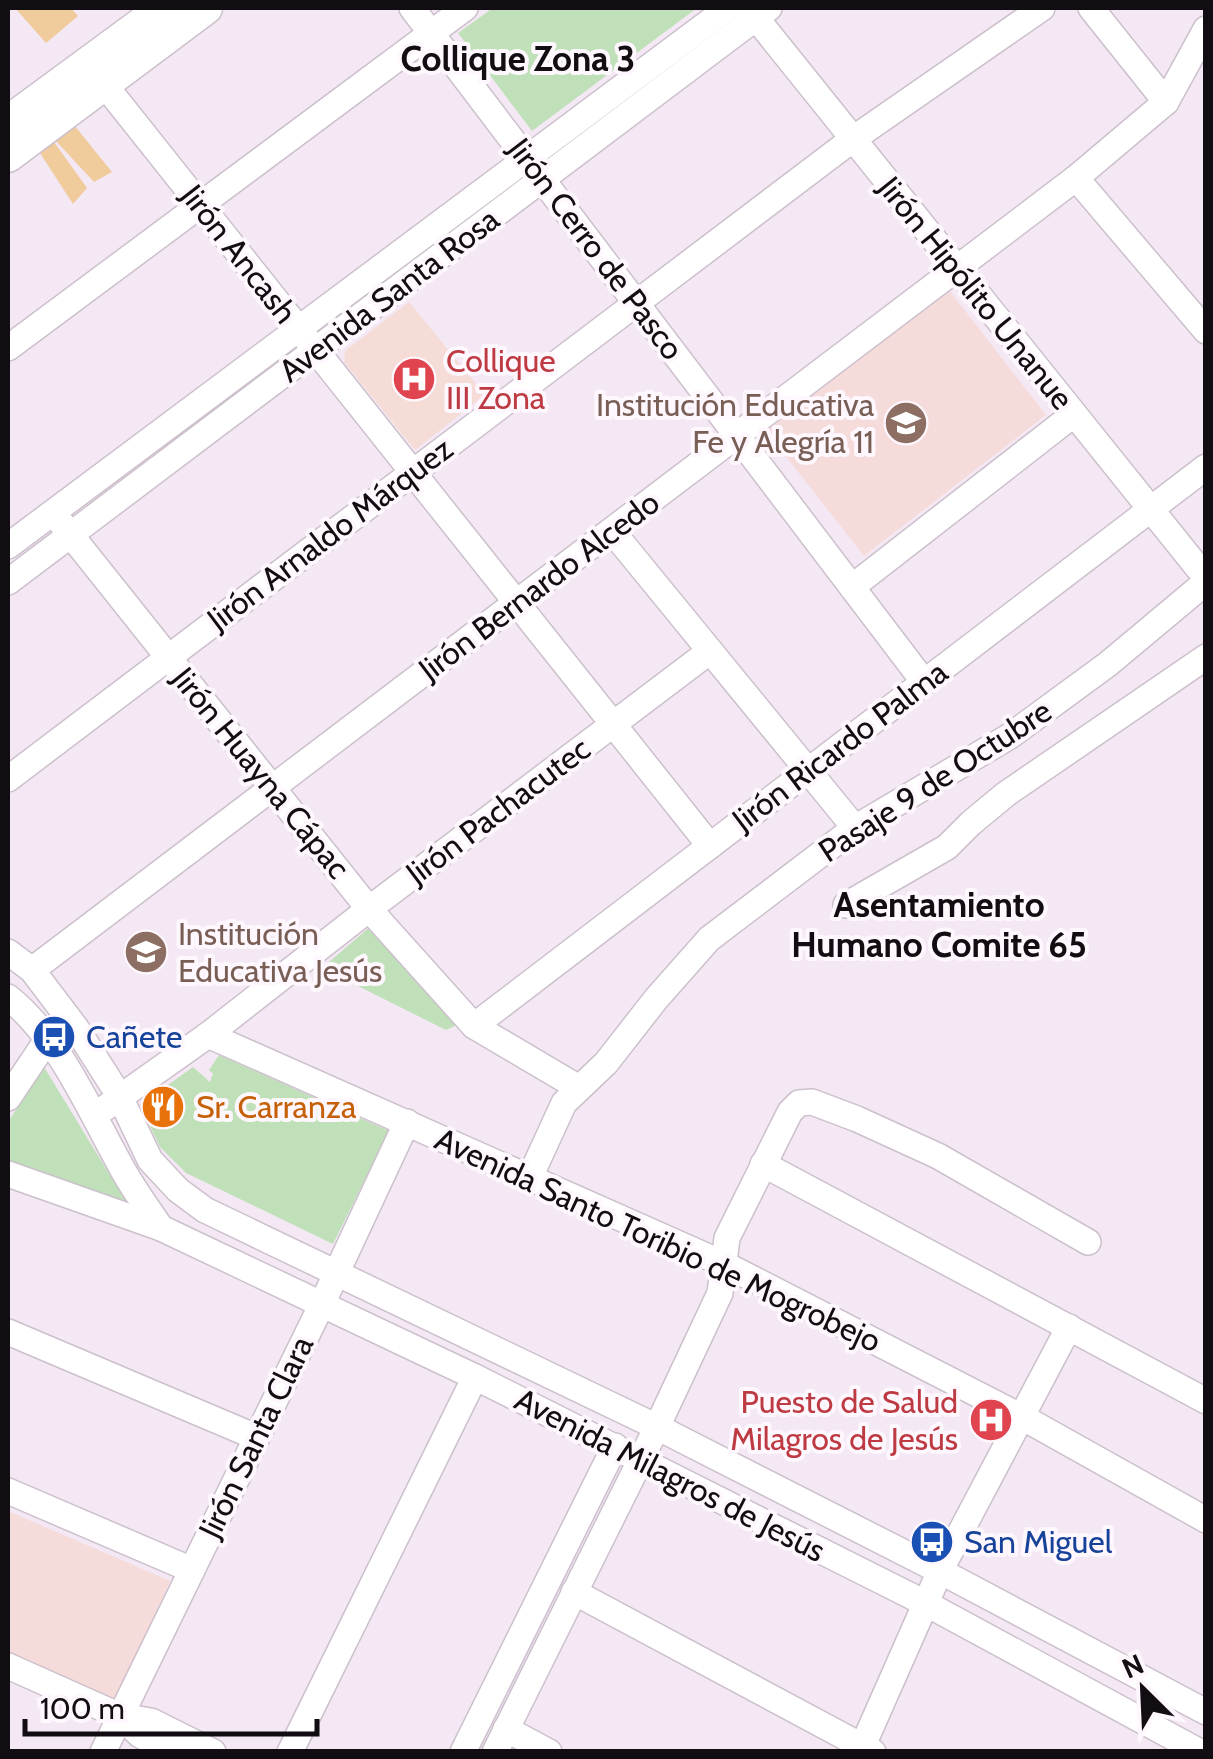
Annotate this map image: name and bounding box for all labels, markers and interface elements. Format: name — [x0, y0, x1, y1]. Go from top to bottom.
district label: Collique Zona 3 — [401, 37, 635, 80]
street label: Jirón Cerro de Pasco — [500, 130, 692, 367]
street label: Jirón Hipólito Unanue — [870, 168, 1082, 417]
street label: Jirón Ancash — [173, 176, 306, 331]
street label: Avenida Santa Rosa — [271, 199, 507, 390]
place label: Collique III Zona — [446, 341, 556, 417]
hospital icon: Collique III Zona — [391, 356, 437, 402]
place label: Institución Educativa Fe y Alegría 11 — [596, 385, 875, 461]
school or university icon: Institución Educativa Fe y Alegría 11 — [883, 400, 929, 446]
street label: Jirón Arnaldo Márquez — [199, 429, 460, 639]
street label: Jirón Bernardo Alcedo — [410, 482, 667, 689]
street label: Jirón Ricardo Palma — [724, 652, 955, 840]
street label: Jirón Huayna Cápac — [164, 659, 358, 886]
street label: Pasaje 9 de Octubre — [811, 691, 1058, 870]
street label: Jirón Pachacutec — [397, 729, 597, 893]
district label: Asentamiento Humano Comite 65 — [791, 883, 1087, 966]
place label: Institución Educativa Jesús — [178, 914, 382, 990]
school or university icon: Institución Educativa Jesús — [123, 929, 169, 975]
bus stop icon: Cañete — [31, 1014, 77, 1060]
place label: Cañete — [86, 1017, 182, 1056]
restaurant icon: Sr. Carranza — [140, 1084, 186, 1130]
place label: Sr. Carranza — [196, 1087, 357, 1126]
street label: Avenida Santo Toribio de Mogrobejo — [429, 1119, 887, 1360]
street label: Jirón Santa Clara — [189, 1329, 322, 1545]
street label: Avenida Milagros de Jesús — [508, 1379, 832, 1570]
place label: Puesto de Salud Milagros de Jesús — [730, 1382, 958, 1458]
hospital icon: Puesto de Salud Milagros de Jesús — [968, 1397, 1014, 1443]
bus stop icon: San Miguel — [909, 1519, 955, 1565]
place label: San Miguel — [964, 1522, 1113, 1561]
north arrow — [1093, 1639, 1193, 1739]
text: N — [1117, 1647, 1149, 1686]
scale bar — [25, 1674, 318, 1736]
text: 100 m — [40, 1690, 125, 1727]

